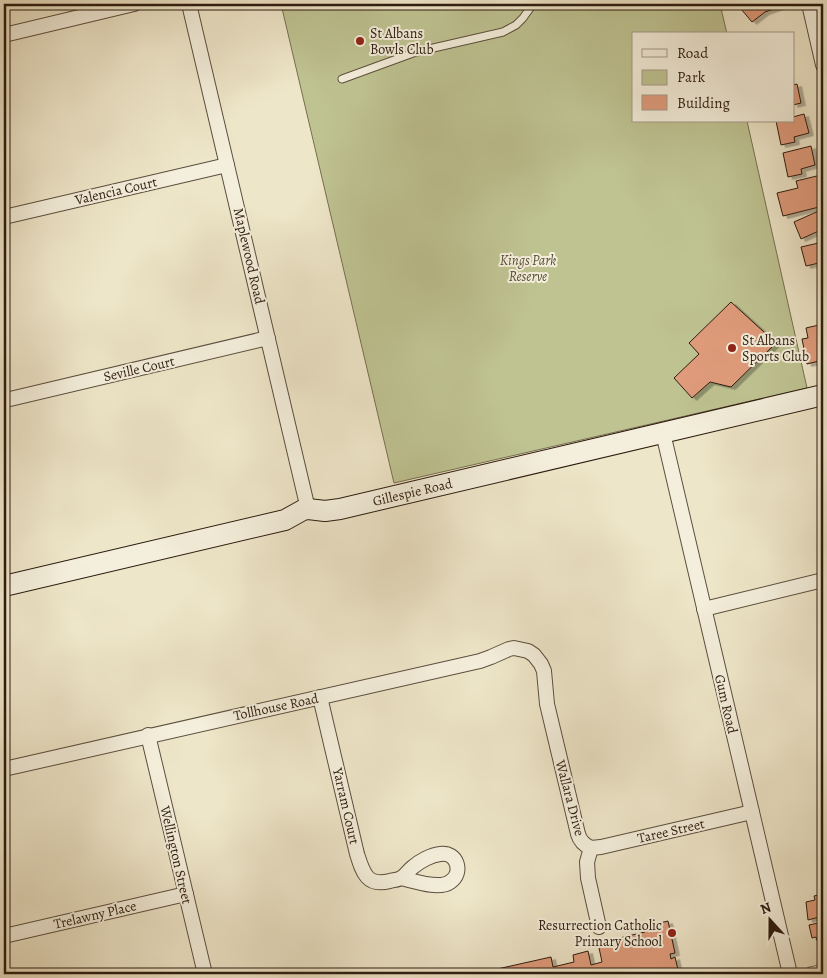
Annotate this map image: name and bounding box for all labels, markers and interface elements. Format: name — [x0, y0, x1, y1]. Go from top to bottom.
place label: St Albans Bowls Club — [370, 24, 434, 59]
legend — [632, 32, 794, 122]
marker: St Albans Bowls Club — [354, 35, 366, 47]
text: Road — [677, 43, 709, 63]
text: Park — [677, 67, 706, 87]
text: Building — [677, 93, 730, 113]
street label: Valencia Court — [72, 172, 159, 210]
street label: Maplewood Road — [229, 206, 269, 307]
park label: Kings Park Reserve — [500, 251, 556, 286]
place label: St Albans Sports Club — [742, 331, 809, 366]
marker: St Albans Sports Club — [726, 342, 738, 354]
street label: Seville Court — [102, 352, 177, 386]
street label: Gillespie Road — [371, 473, 455, 511]
street label: Gum Road — [710, 673, 742, 736]
street label: Tollhouse Road — [232, 689, 321, 725]
street label: Wallara Drive — [551, 757, 589, 838]
street label: Yarram Court — [328, 765, 364, 846]
street label: Wellington Street — [155, 803, 197, 906]
street label: Taree Street — [636, 814, 707, 848]
street label: Trelawny Place — [52, 896, 138, 934]
north arrow — [744, 896, 794, 946]
text: N — [757, 898, 774, 919]
place label: Resurrection Catholic Primary School — [538, 916, 663, 951]
marker: Resurrection Catholic Primary School — [666, 927, 678, 939]

